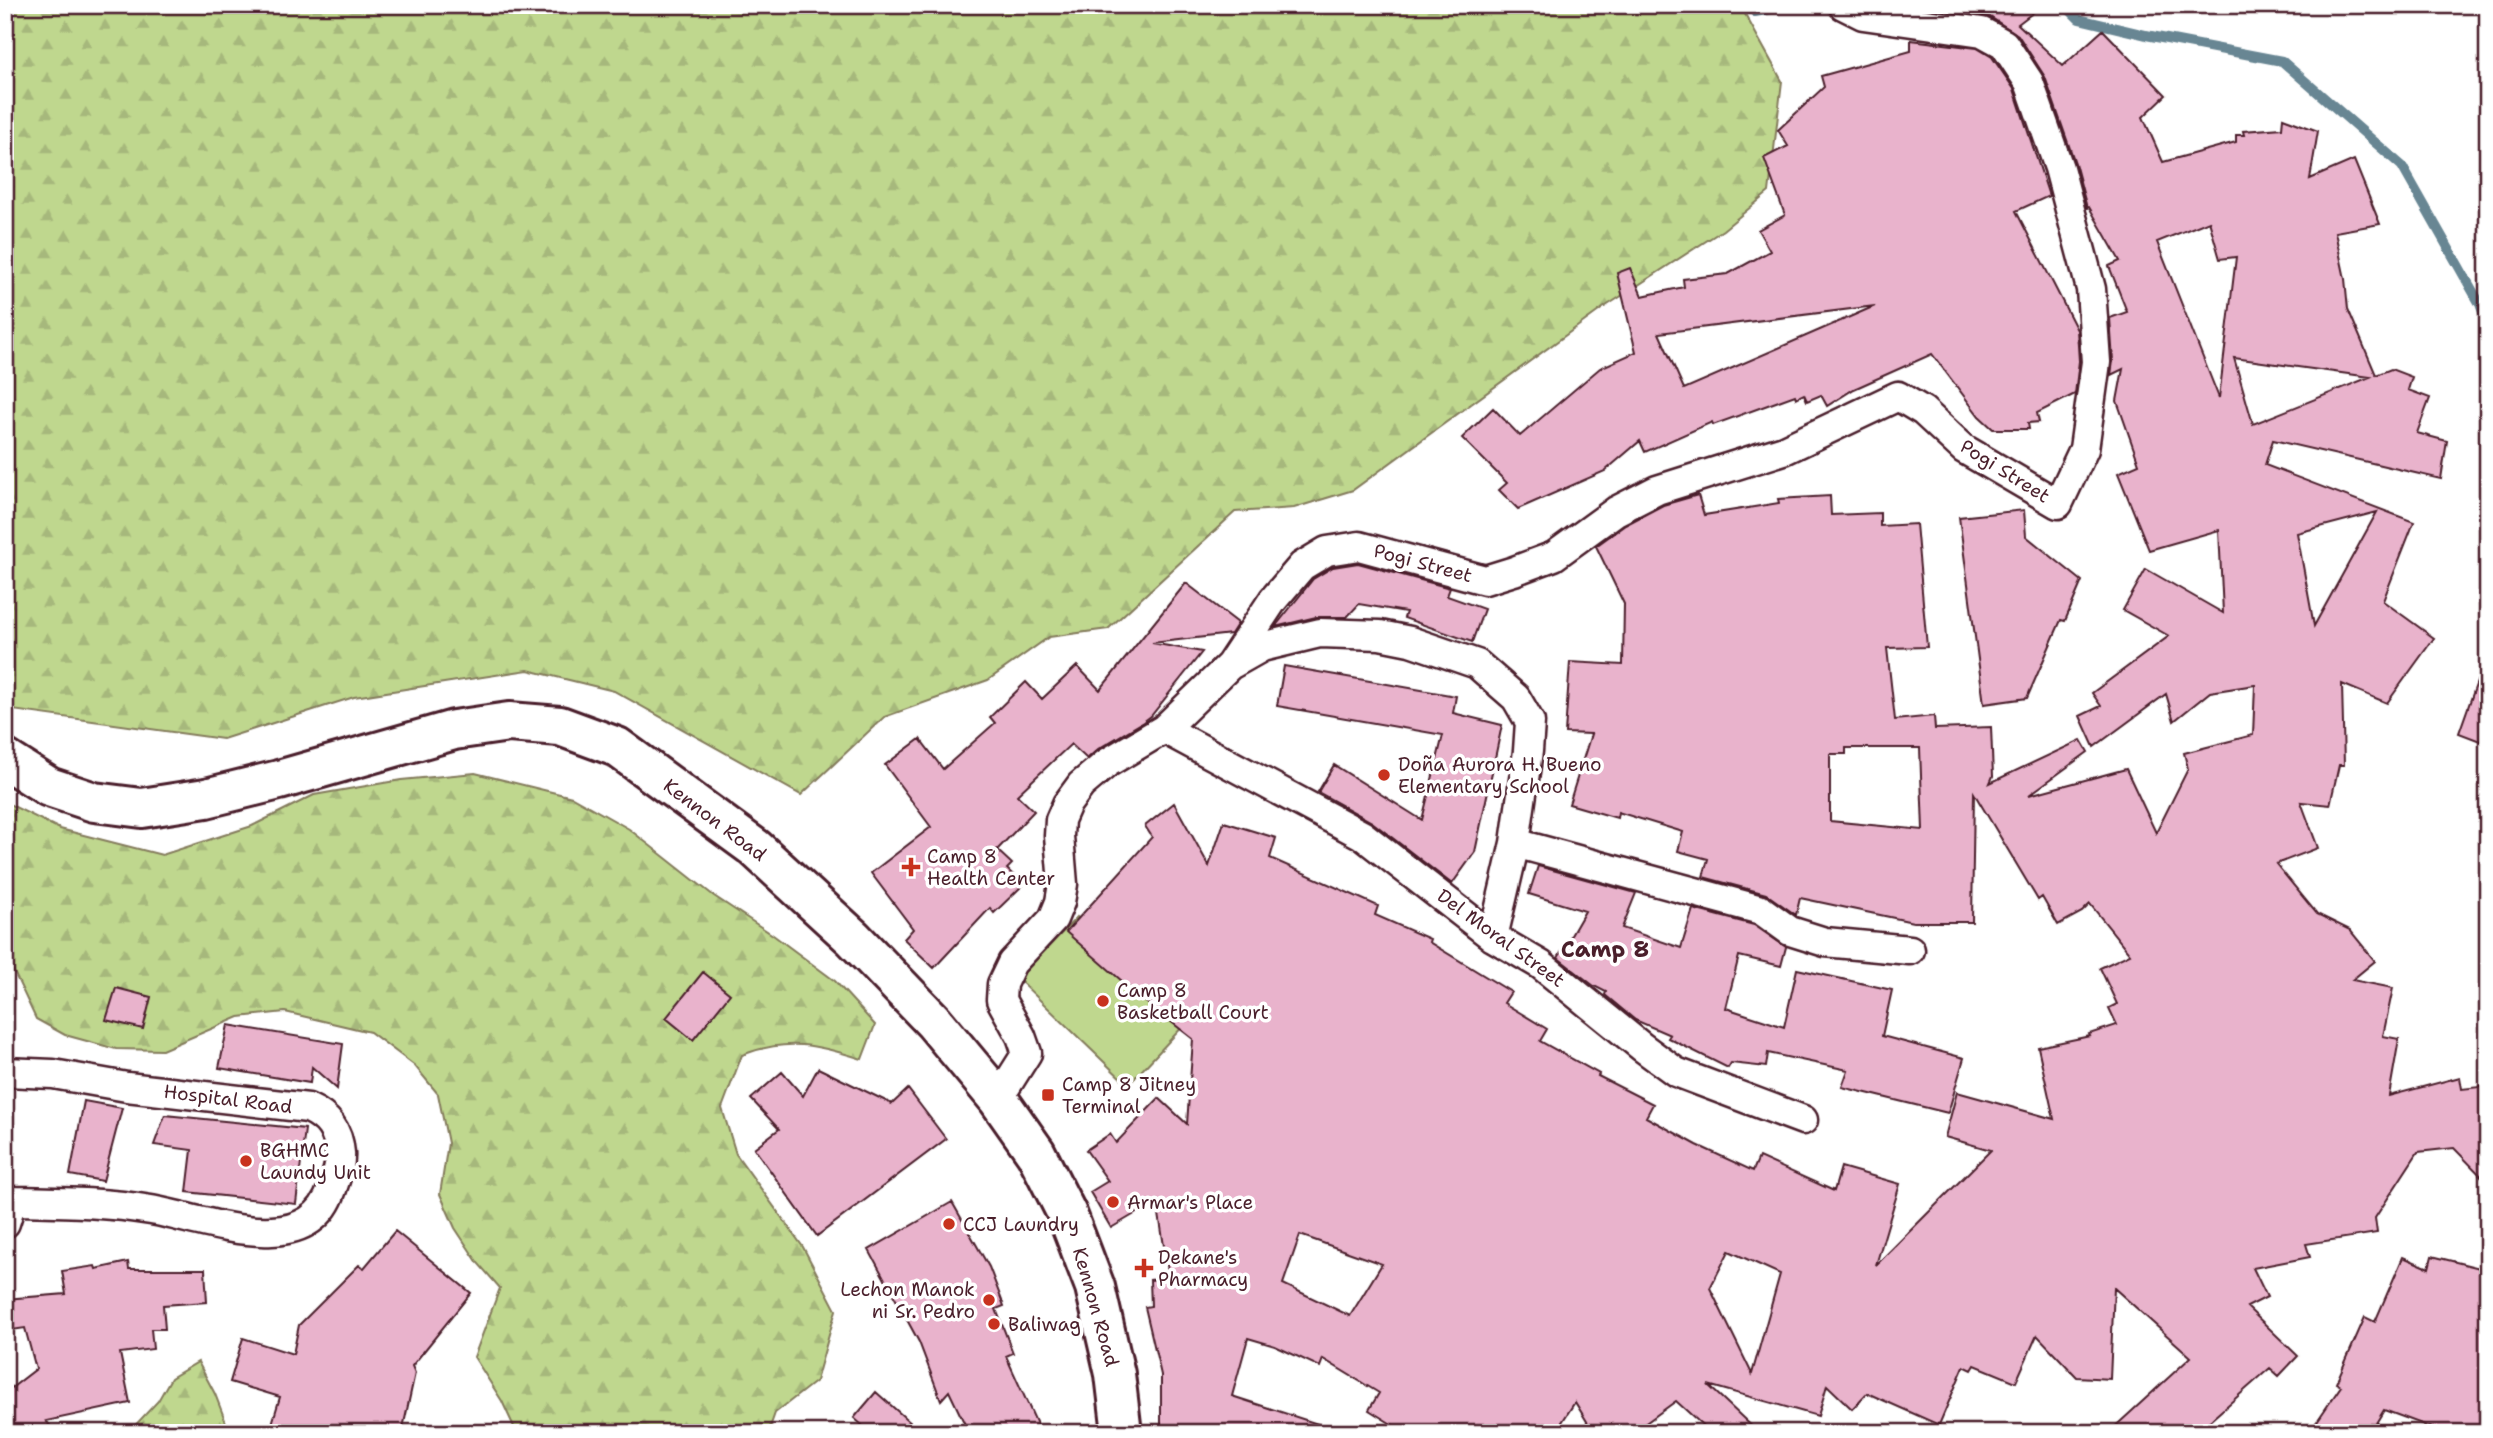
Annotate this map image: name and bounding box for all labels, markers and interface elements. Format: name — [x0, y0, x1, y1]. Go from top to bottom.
street label: Pogi Street — [1956, 434, 2054, 508]
street label: Pogi Street — [1371, 538, 1475, 588]
place label: Doña Aurora H. Bueno Elementary School — [1398, 752, 1601, 799]
marker: Doña Aurora H. Bueno Elementary School — [1376, 767, 1392, 783]
street label: Kennon Road — [659, 773, 771, 867]
place label: Camp 8 Health Center — [927, 844, 1055, 891]
marker: Camp 8 Health Center — [901, 857, 921, 877]
street label: Del Moral Street — [1432, 883, 1570, 993]
district label: Camp 8 — [1561, 934, 1649, 964]
place label: Camp 8 Basketball Court — [1117, 978, 1269, 1025]
marker: Camp 8 Basketball Court — [1095, 993, 1111, 1009]
place label: Camp 8 Jitney Terminal — [1062, 1072, 1196, 1119]
street label: Hospital Road — [162, 1079, 294, 1119]
marker: Camp 8 Jitney Terminal — [1040, 1087, 1056, 1103]
place label: BGHMC Laundy Unit — [260, 1138, 371, 1185]
marker: BGHMC Laundy Unit — [238, 1153, 254, 1169]
place label: Armar's Place — [1127, 1190, 1253, 1215]
marker: Armar's Place — [1105, 1194, 1121, 1210]
place label: CCJ Laundry — [963, 1212, 1079, 1237]
marker: CCJ Laundry — [941, 1216, 957, 1232]
street label: Kennon Road — [1067, 1245, 1125, 1369]
place label: Dekane's Pharmacy — [1158, 1245, 1248, 1292]
marker: Dekane's Pharmacy — [1136, 1260, 1152, 1276]
place label: Lechon Manok ni Sr. Pedro — [840, 1277, 975, 1324]
marker: Lechon Manok ni Sr. Pedro — [981, 1292, 997, 1308]
place label: Baliwag — [1008, 1312, 1081, 1337]
marker: Baliwag — [986, 1316, 1002, 1332]

